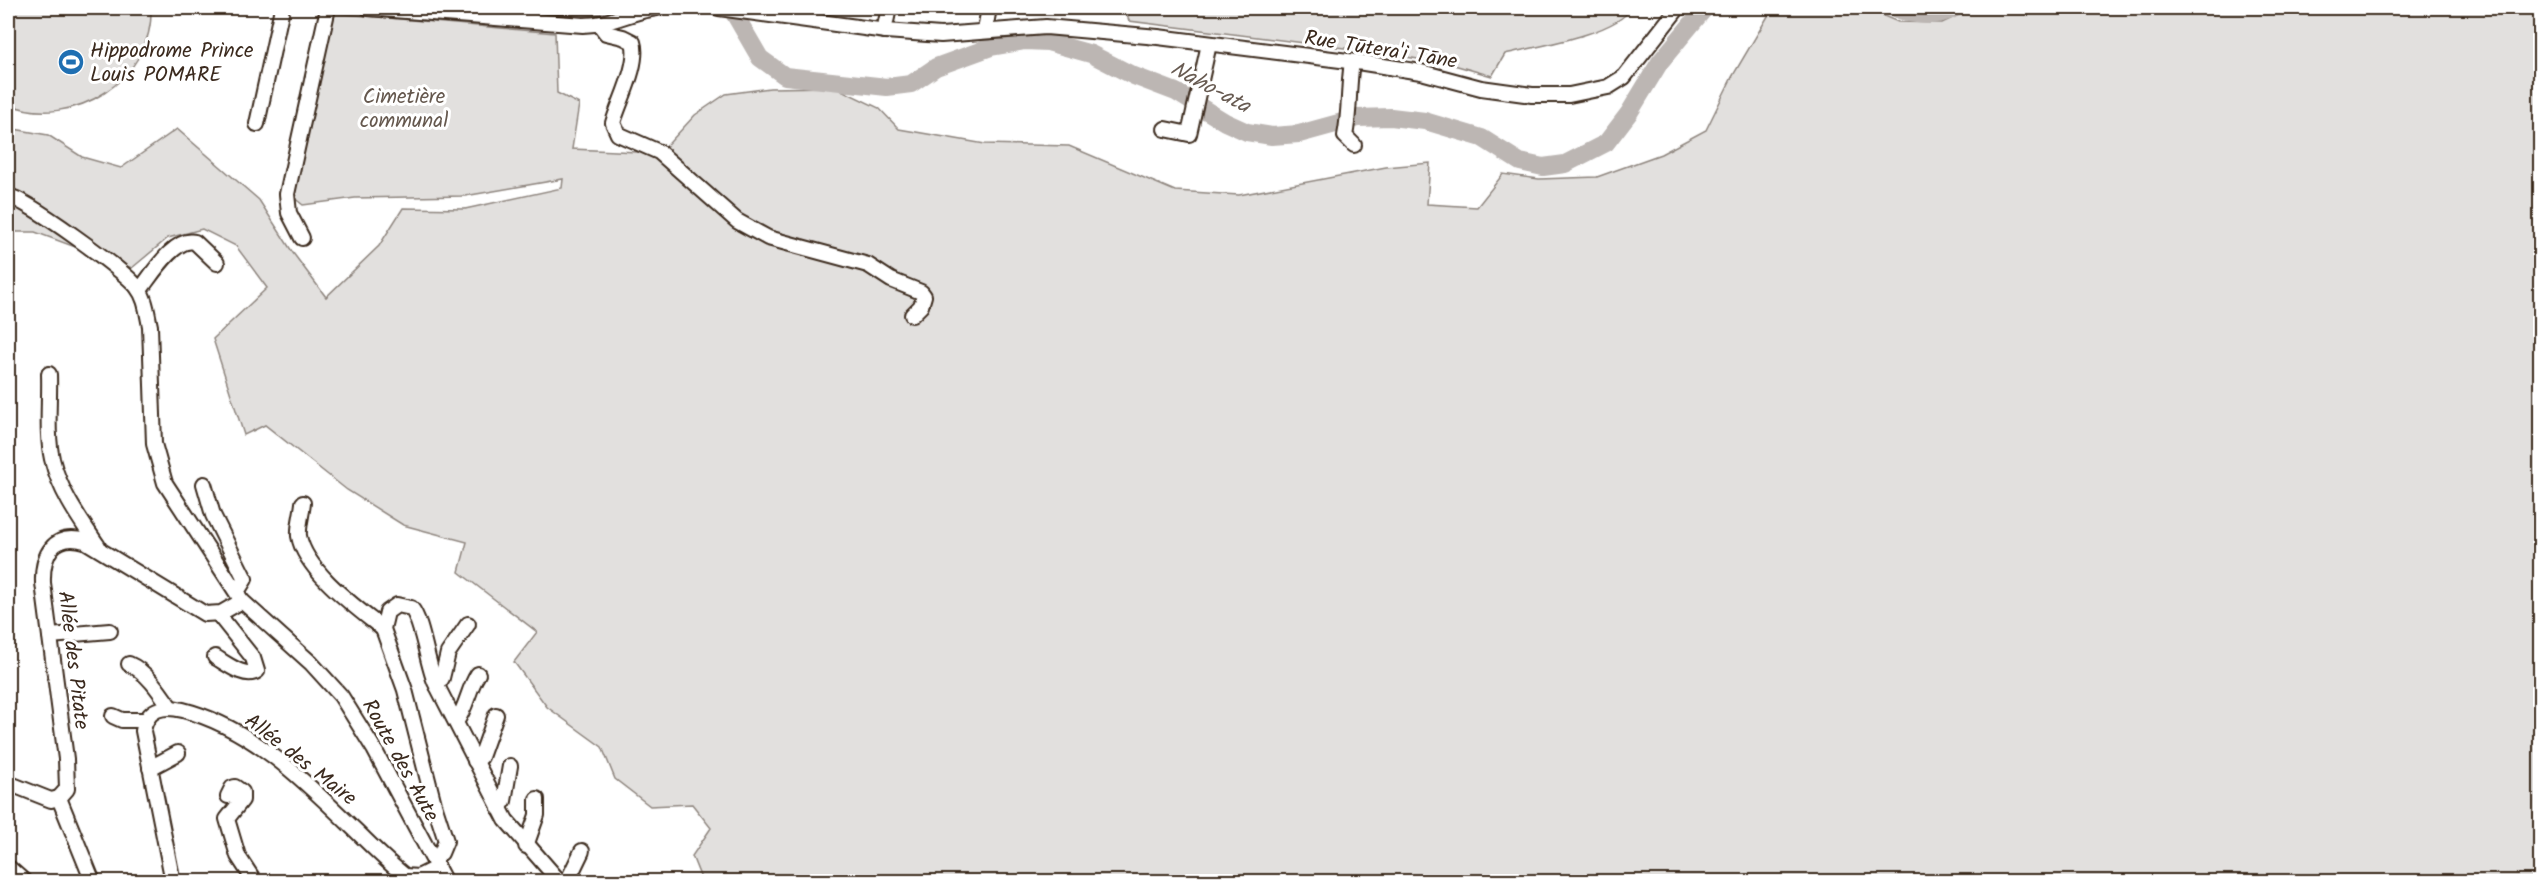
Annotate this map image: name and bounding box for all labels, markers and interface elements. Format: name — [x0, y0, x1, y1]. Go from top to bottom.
street label: Rue Tūtera'i Tāne — [1302, 22, 1460, 79]
place label: Hippodrome Prince Louis POMARE — [90, 35, 254, 92]
sports icon: Hippodrome Prince Louis POMARE — [56, 47, 86, 77]
water label: Naho-ata — [1164, 53, 1258, 125]
park label: Cimetière communal — [360, 81, 448, 138]
street label: Allée des Pitate — [48, 589, 97, 732]
street label: Route des Aute — [352, 693, 447, 829]
street label: Allée des Maire — [237, 706, 364, 815]

